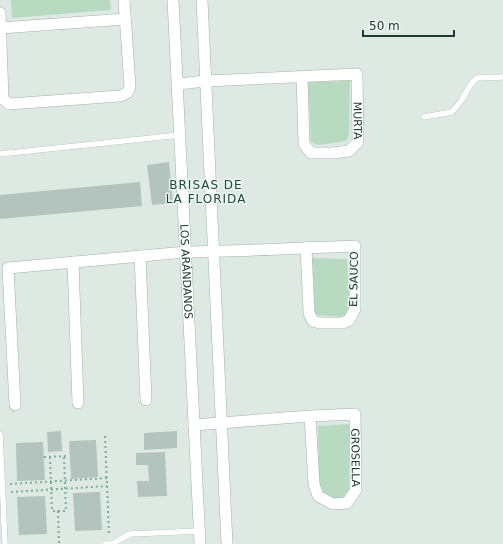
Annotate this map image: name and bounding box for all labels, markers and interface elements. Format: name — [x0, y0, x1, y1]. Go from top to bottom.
scale bar — [363, 12, 454, 38]
text: 50 m — [369, 19, 400, 33]
street label: MURTA — [351, 102, 364, 140]
district label: BRISAS DE LA FLORIDA — [166, 178, 246, 206]
street label: LOS ARÁNDANOS — [178, 224, 195, 319]
street label: EL SAUCO — [347, 251, 361, 307]
street label: GROSELLA — [349, 428, 362, 488]

